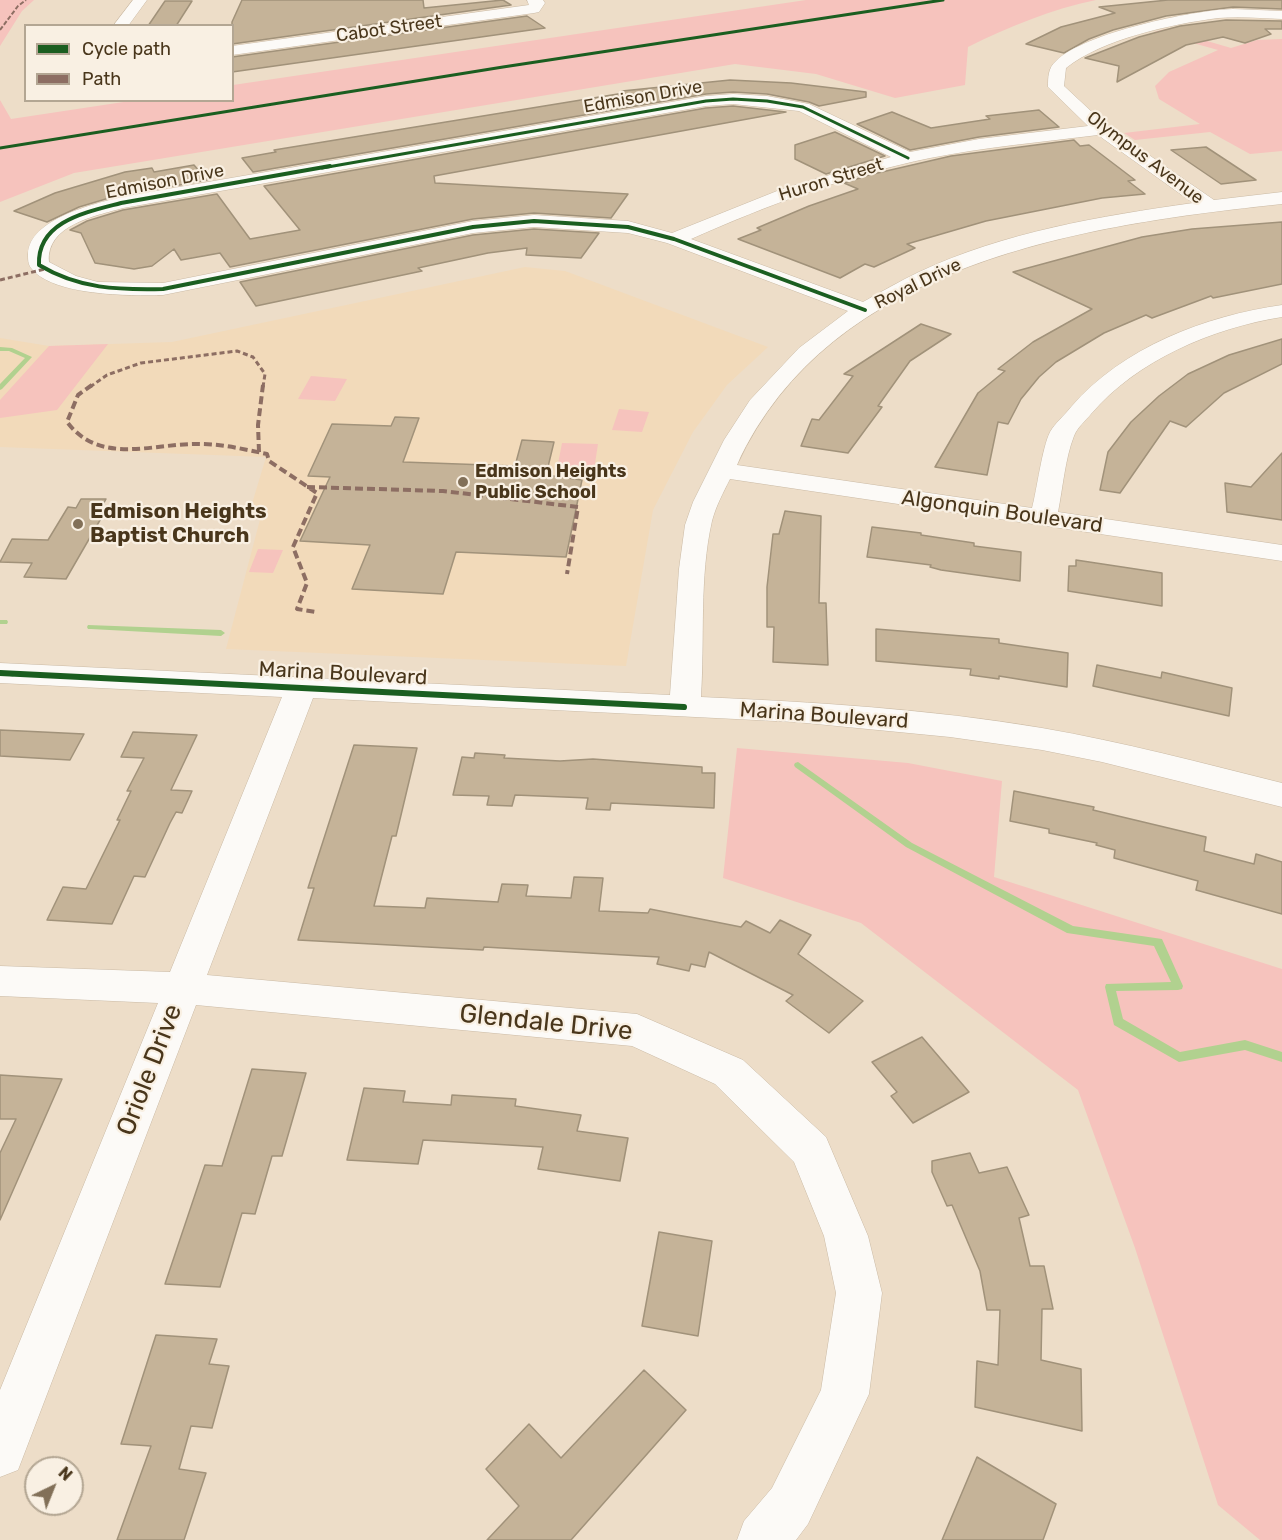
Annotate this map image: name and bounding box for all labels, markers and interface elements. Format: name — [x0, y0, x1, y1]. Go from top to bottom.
street label: Cabot Street — [335, 11, 443, 47]
legend — [24, 24, 234, 102]
text: Cycle path — [82, 38, 171, 60]
text: Path — [82, 68, 121, 90]
street label: Edmison Drive — [582, 76, 704, 118]
street label: Olympus Avenue — [1082, 107, 1208, 209]
street label: Huron Street — [776, 154, 886, 206]
street label: Edmison Drive — [104, 160, 226, 204]
street label: Royal Drive — [871, 254, 965, 314]
place label: Edmison Heights Public School — [475, 461, 626, 504]
marker: Edmison Heights Public School — [456, 475, 470, 489]
street label: Algonquin Boulevard — [900, 485, 1104, 539]
place label: Edmison Heights Baptist Church — [90, 499, 267, 549]
marker: Edmison Heights Baptist Church — [71, 517, 85, 531]
street label: Marina Boulevard — [258, 657, 428, 691]
street label: Marina Boulevard — [739, 698, 909, 734]
street label: Glendale Drive — [458, 998, 634, 1048]
street label: Oriole Drive — [111, 1000, 189, 1140]
north arrow — [24, 1456, 84, 1516]
text: N — [55, 1463, 76, 1485]

